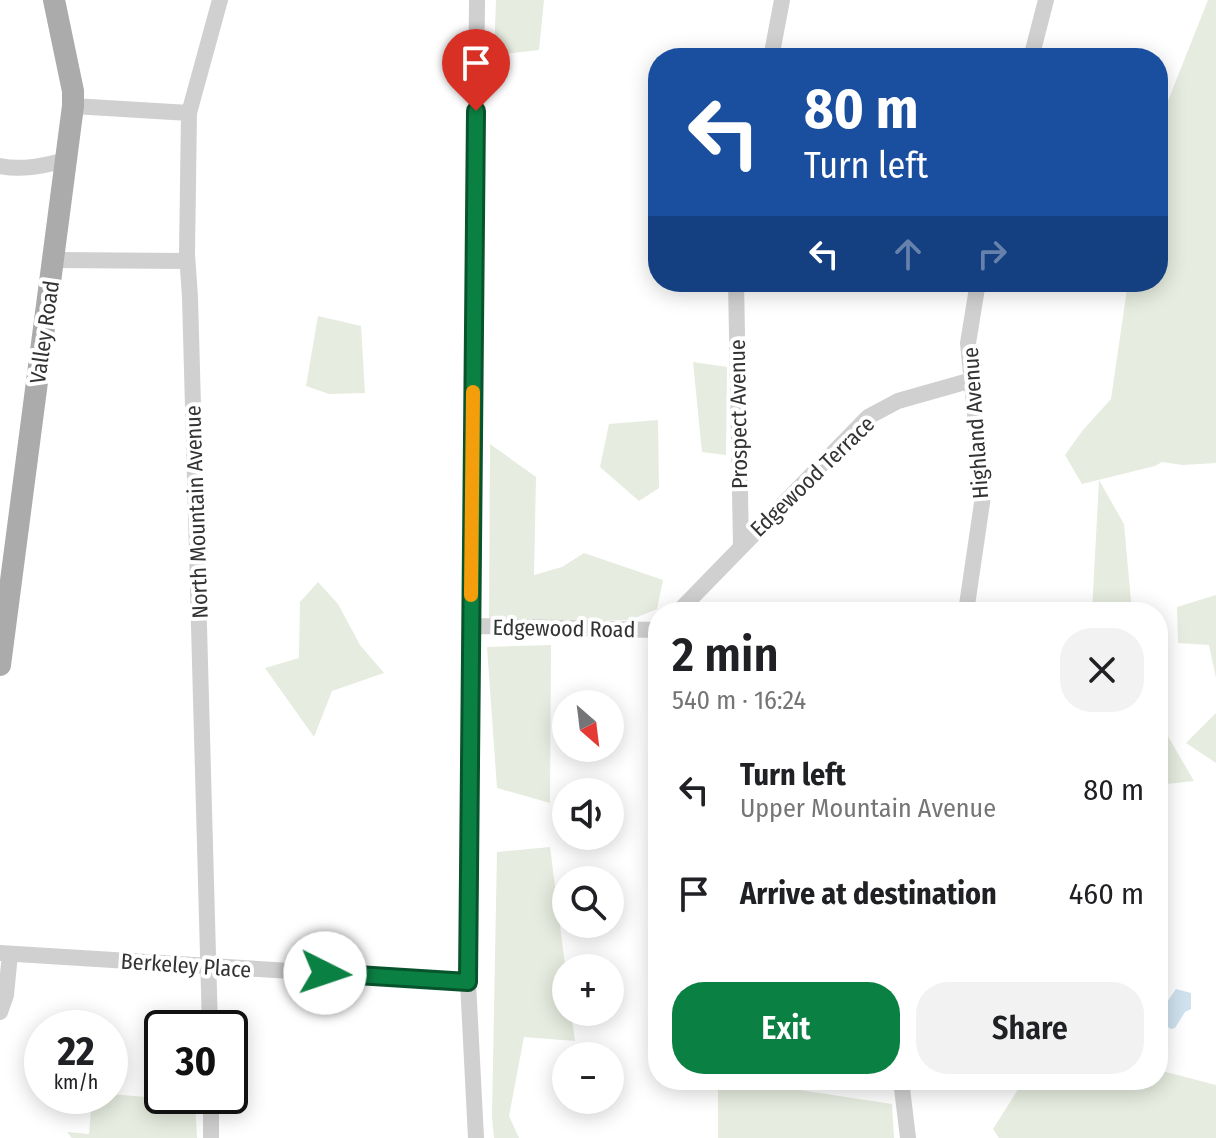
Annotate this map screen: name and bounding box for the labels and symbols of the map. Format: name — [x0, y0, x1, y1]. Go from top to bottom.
pin — [442, 29, 510, 111]
street label: Valley Road — [24, 279, 65, 385]
street label: Prospect Avenue — [724, 339, 753, 489]
street label: Highland Avenue — [957, 346, 994, 500]
street label: North Mountain Avenue — [179, 405, 214, 619]
street label: Edgewood Terrace — [745, 410, 880, 542]
street label: Edgewood Road — [492, 614, 636, 643]
north arrow — [552, 690, 624, 762]
position arrow — [283, 931, 367, 1015]
street label: Berkeley Place — [120, 947, 252, 984]
speed limit sign: 30 — [144, 1010, 248, 1114]

